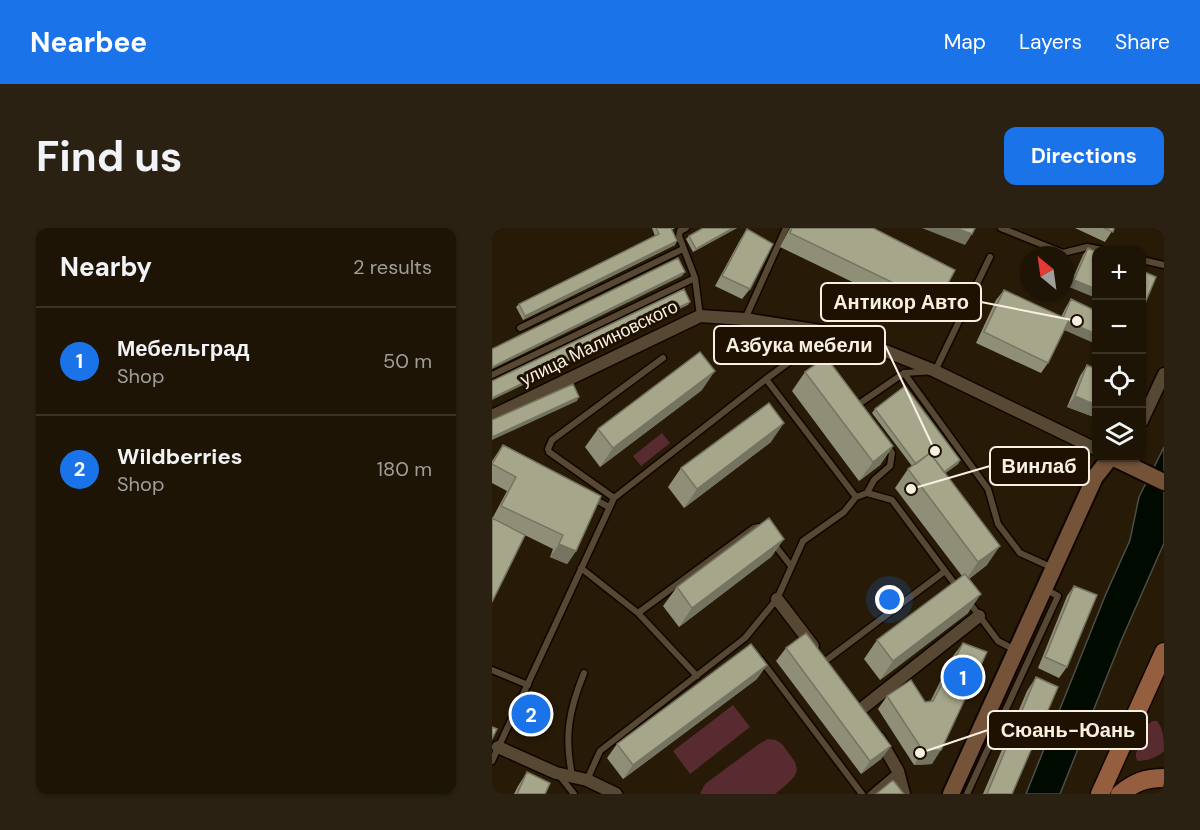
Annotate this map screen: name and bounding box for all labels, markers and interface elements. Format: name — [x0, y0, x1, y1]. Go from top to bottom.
text: Nearbee — [30, 24, 147, 61]
text: Map — [944, 28, 986, 56]
text: Layers — [1019, 28, 1082, 56]
text: Share — [1115, 28, 1170, 56]
button: Directions — [1004, 127, 1164, 185]
text: Find us — [36, 129, 182, 184]
north arrow — [1020, 246, 1074, 300]
map controls — [1092, 246, 1146, 462]
button: + — [1092, 246, 1146, 300]
text: Nearby — [60, 250, 152, 284]
text: 2 results — [353, 254, 432, 280]
callout: Антикор Авто — [821, 283, 981, 321]
text: Антикор Авто — [833, 289, 969, 315]
street label: улица Малиновского — [516, 294, 682, 392]
button: − — [1092, 300, 1146, 354]
callout: Азбука мебели — [714, 326, 885, 364]
text: Азбука мебели — [725, 332, 873, 358]
text: Мебельград — [117, 334, 249, 363]
text: 1 — [76, 348, 83, 374]
text: 50 m — [383, 348, 432, 374]
button: locate — [1092, 354, 1146, 408]
text: Shop — [117, 363, 164, 389]
button: layers — [1092, 408, 1146, 462]
text: Wildberries — [117, 442, 242, 471]
callout: Винлаб — [990, 447, 1089, 485]
text: Винлаб — [1002, 453, 1077, 479]
text: 2 — [74, 456, 85, 482]
text: 180 m — [377, 456, 432, 482]
text: Shop — [117, 471, 164, 497]
your location — [875, 585, 904, 614]
pin: 1 — [944, 654, 982, 700]
pin: 2 — [512, 692, 550, 736]
callout: Сюань-Юань — [988, 711, 1147, 749]
text: Сюань-Юань — [1001, 717, 1135, 743]

